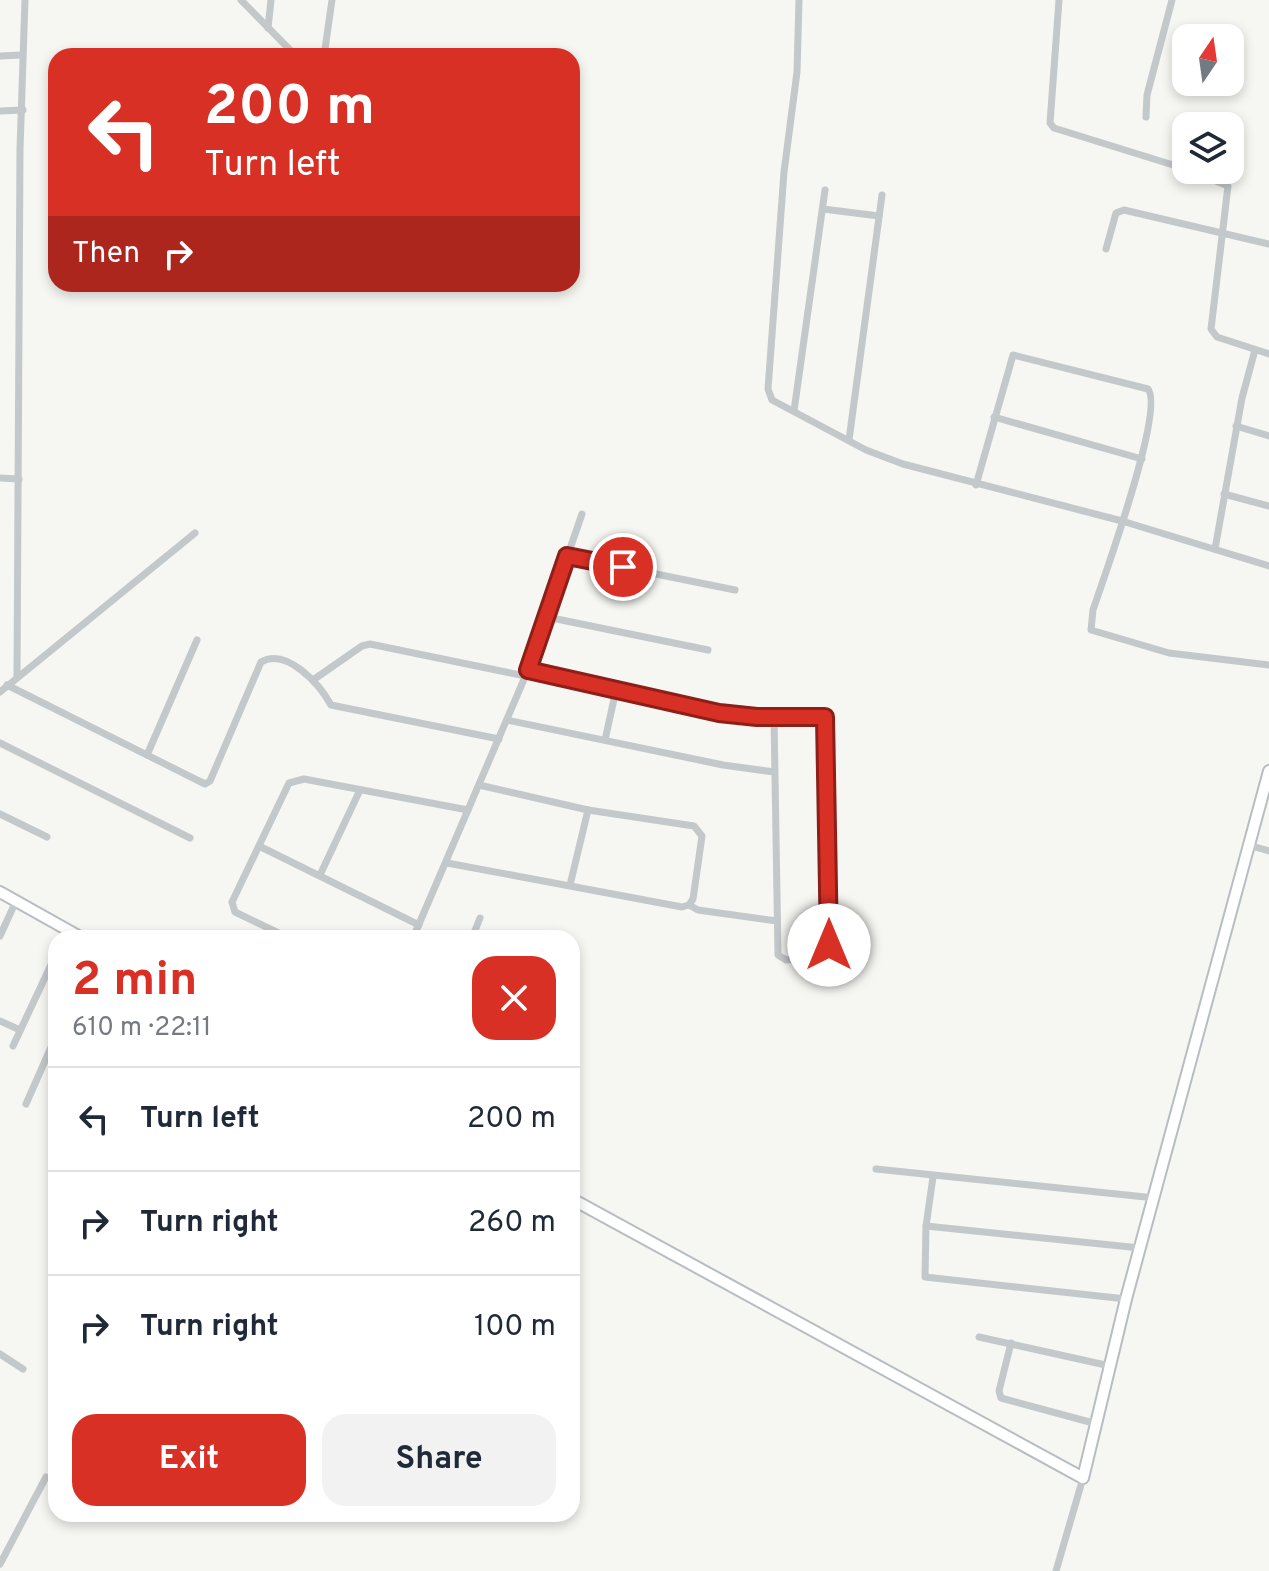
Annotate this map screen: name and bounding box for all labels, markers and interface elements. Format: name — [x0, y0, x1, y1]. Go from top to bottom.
north arrow — [1172, 24, 1244, 96]
map controls — [1172, 24, 1244, 184]
text: 200 m — [204, 74, 375, 144]
icon: left — [72, 80, 176, 184]
button: layers — [1172, 112, 1244, 184]
text: Turn left — [204, 143, 341, 189]
icon: right — [156, 232, 200, 276]
text: Then — [72, 236, 140, 273]
pin — [589, 533, 657, 601]
icon: arrive — [601, 545, 645, 589]
position arrow — [787, 903, 871, 987]
text: 2 min — [72, 952, 197, 1012]
button: close — [472, 956, 556, 1040]
text: 610 m · 22:11 — [72, 1012, 211, 1045]
icon: left — [72, 1097, 116, 1141]
text: Turn left — [140, 1101, 260, 1138]
text: 200 m — [467, 1101, 556, 1138]
icon: right — [72, 1201, 116, 1245]
text: Turn right — [140, 1205, 278, 1242]
text: 260 m — [468, 1205, 556, 1242]
icon: right — [72, 1305, 116, 1349]
text: Turn right — [140, 1309, 278, 1346]
text: 100 m — [474, 1309, 556, 1346]
button: Exit — [72, 1414, 306, 1506]
button: Share — [322, 1414, 556, 1506]

